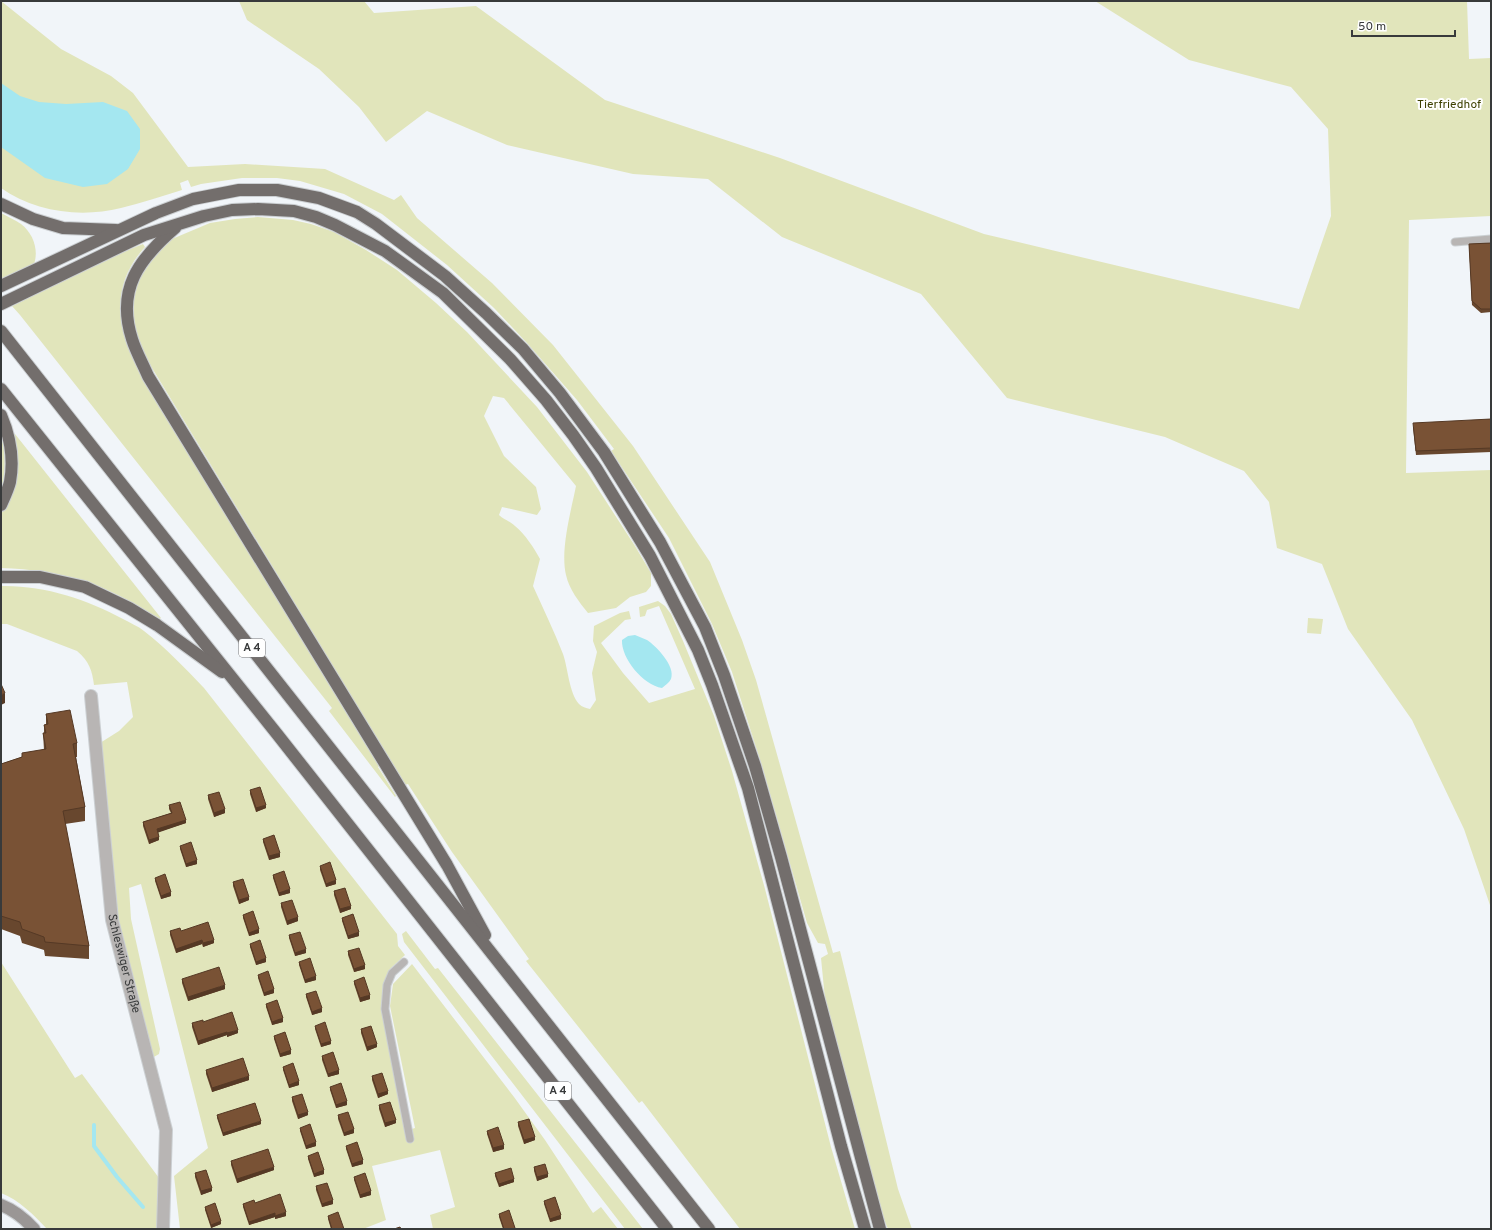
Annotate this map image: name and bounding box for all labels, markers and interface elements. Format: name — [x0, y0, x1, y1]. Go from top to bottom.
scale bar — [1352, 12, 1455, 38]
text: 50 m — [1358, 19, 1386, 35]
park label: Tierfriedhof — [1417, 97, 1481, 113]
road number: A 4 — [239, 639, 265, 657]
street label: Schleswiger Straße — [103, 913, 144, 1015]
road number: A 4 — [545, 1082, 571, 1100]

